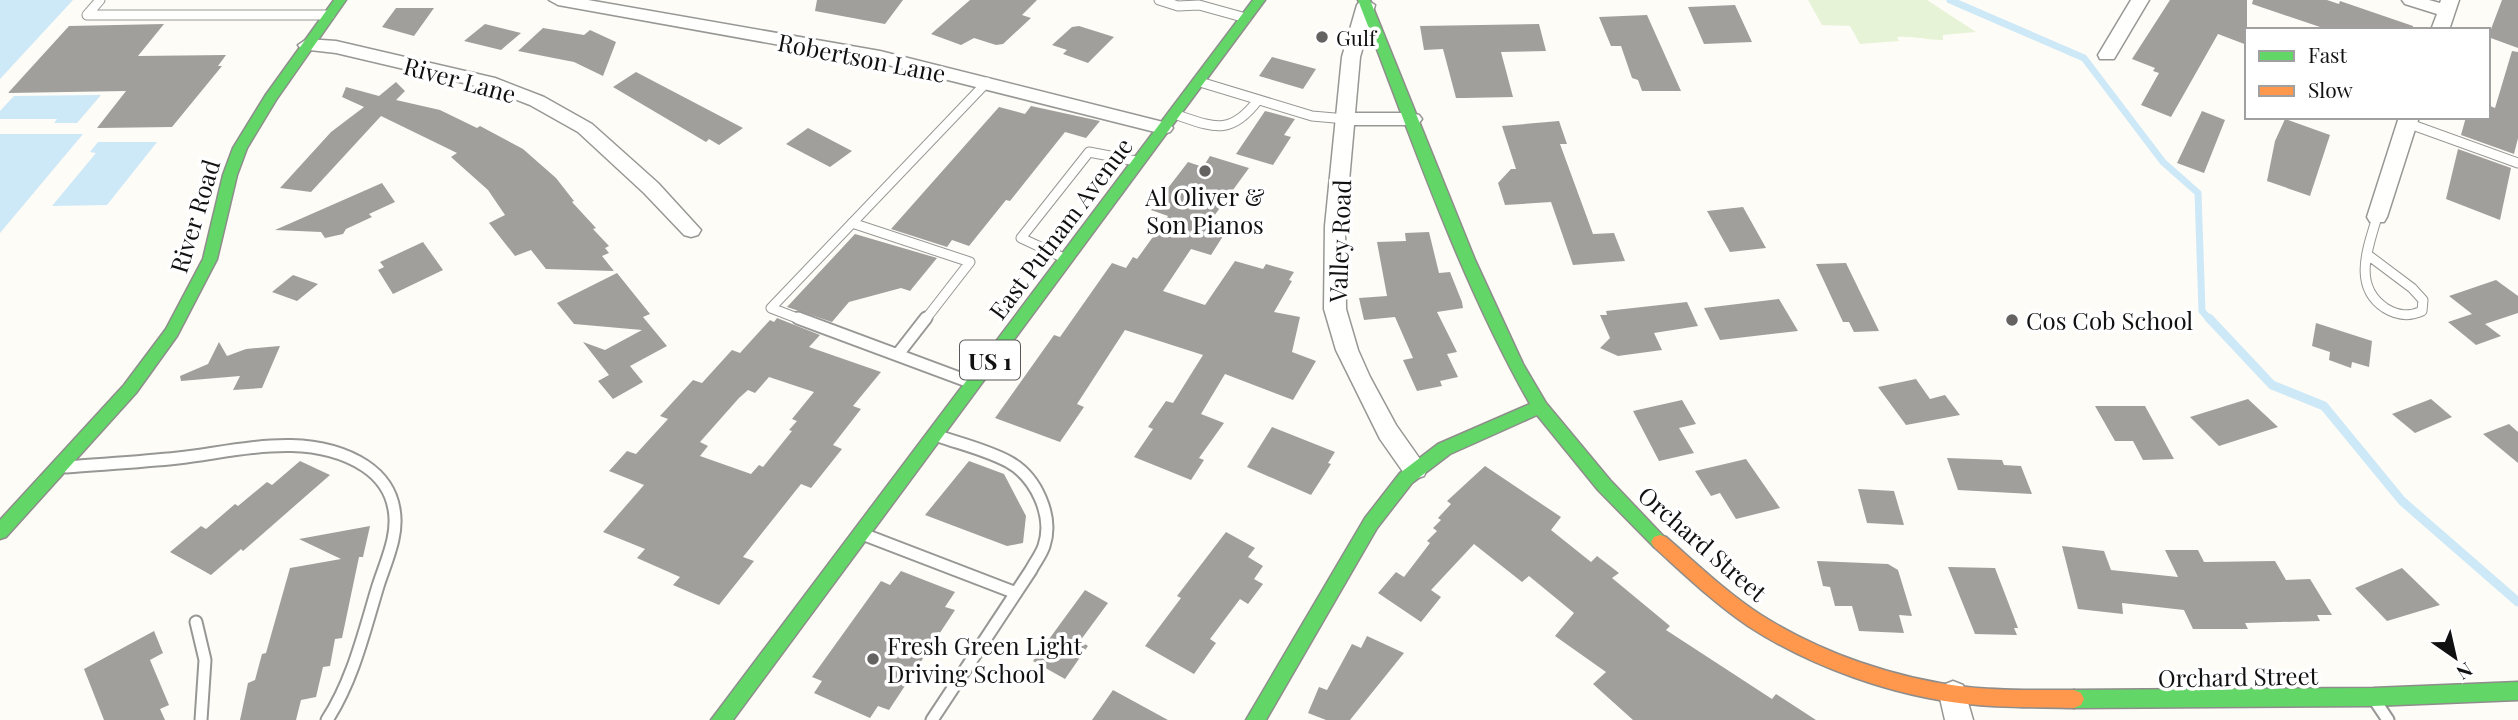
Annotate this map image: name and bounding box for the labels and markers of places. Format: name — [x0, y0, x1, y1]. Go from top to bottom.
place label: Gulf — [1336, 23, 1378, 51]
marker: Gulf — [1314, 29, 1330, 45]
marker: Al Oliver & Son Pianos — [1197, 163, 1213, 179]
place label: Al Oliver & Son Pianos — [1144, 180, 1265, 240]
place label: Cos Cob School — [2026, 304, 2193, 336]
marker: Cos Cob School — [2004, 312, 2020, 328]
place label: Fresh Green Light Driving School — [887, 629, 1082, 689]
marker: Fresh Green Light Driving School — [865, 651, 881, 667]

